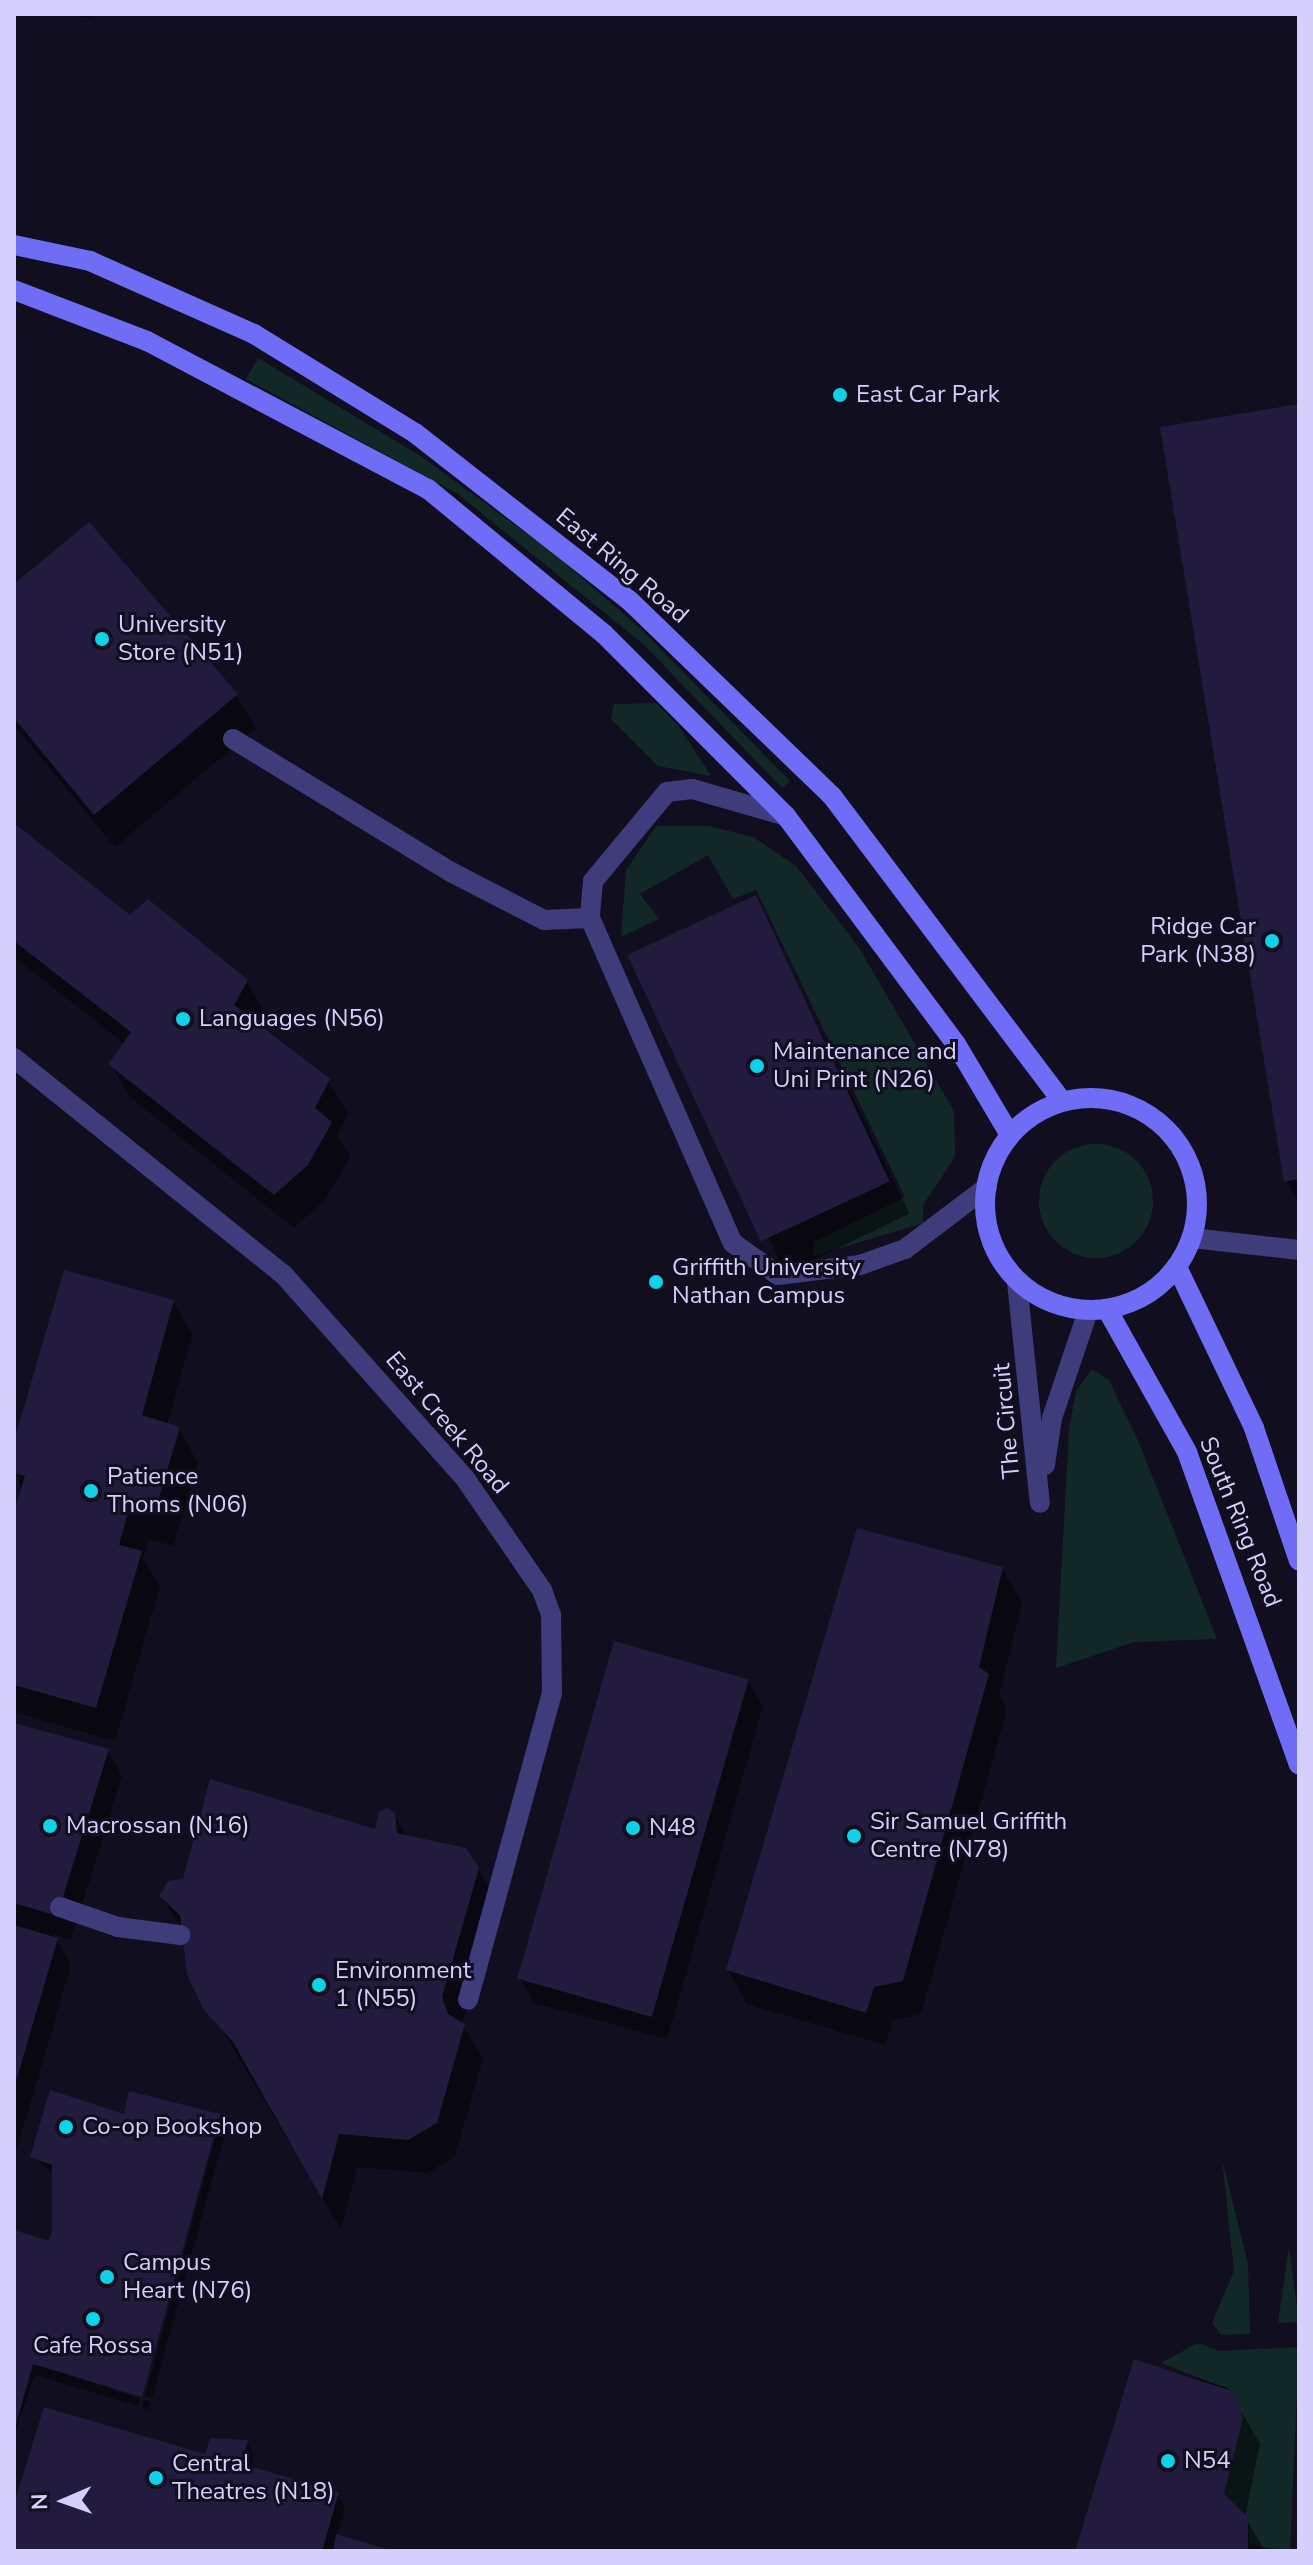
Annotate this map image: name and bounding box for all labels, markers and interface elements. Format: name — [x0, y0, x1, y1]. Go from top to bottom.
place label: East Car Park — [856, 381, 1000, 409]
marker: East Car Park — [831, 386, 849, 404]
street label: East Ring Road — [550, 502, 694, 630]
place label: University Store (N51) — [118, 611, 243, 667]
marker: University Store (N51) — [93, 630, 111, 648]
place label: Ridge Car Park (N38) — [1140, 913, 1256, 969]
marker: Ridge Car Park (N38) — [1263, 932, 1281, 950]
place label: Languages (N56) — [199, 1005, 385, 1033]
marker: Languages (N56) — [174, 1010, 192, 1028]
place label: Maintenance and Uni Print (N26) — [773, 1038, 957, 1094]
marker: Maintenance and Uni Print (N26) — [748, 1057, 766, 1075]
place label: Griffith University Nathan Campus — [672, 1254, 861, 1310]
marker: Griffith University Nathan Campus — [647, 1273, 665, 1291]
street label: East Creek Road — [379, 1346, 515, 1500]
street label: The Circuit — [988, 1362, 1026, 1480]
street label: South Ring Road — [1193, 1433, 1287, 1611]
place label: Patience Thoms (N06) — [107, 1463, 248, 1519]
marker: Patience Thoms (N06) — [82, 1482, 100, 1500]
place label: Sir Samuel Griffith Centre (N78) — [870, 1808, 1067, 1864]
place label: Macrossan (N16) — [66, 1812, 250, 1840]
place label: N48 — [649, 1814, 696, 1842]
marker: Macrossan (N16) — [41, 1817, 59, 1835]
marker: N48 — [624, 1819, 642, 1837]
marker: Sir Samuel Griffith Centre (N78) — [845, 1827, 863, 1845]
place label: Environment 1 (N55) — [335, 1957, 471, 2013]
marker: Environment 1 (N55) — [310, 1976, 328, 1994]
place label: Co-op Bookshop — [82, 2113, 262, 2141]
marker: Co-op Bookshop — [57, 2118, 75, 2136]
place label: Campus Heart (N76) — [123, 2249, 252, 2305]
marker: Campus Heart (N76) — [98, 2268, 116, 2286]
marker: Cafe Rossa — [84, 2310, 102, 2328]
place label: Cafe Rossa — [33, 2332, 153, 2360]
place label: N54 — [1184, 2447, 1231, 2475]
place label: Central Theatres (N18) — [172, 2450, 335, 2506]
marker: N54 — [1159, 2452, 1177, 2470]
north arrow — [24, 2461, 104, 2541]
marker: Central Theatres (N18) — [147, 2469, 165, 2487]
text: N — [25, 2493, 55, 2511]

